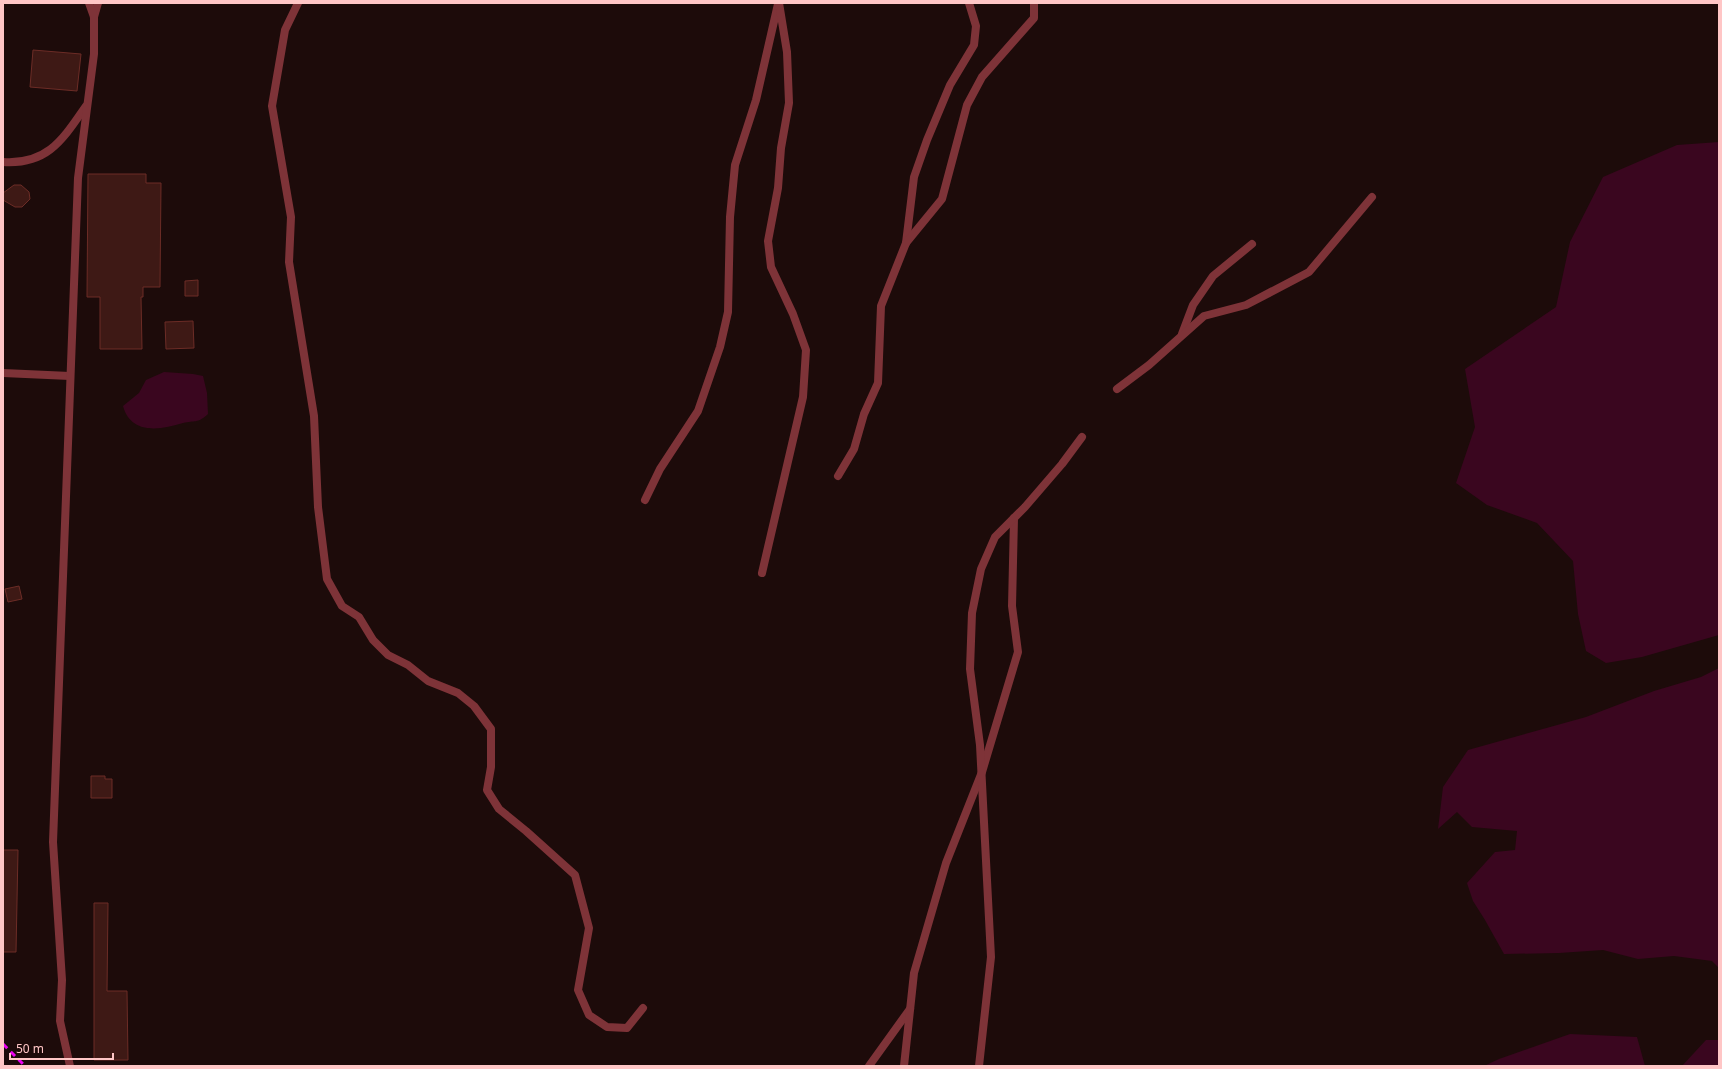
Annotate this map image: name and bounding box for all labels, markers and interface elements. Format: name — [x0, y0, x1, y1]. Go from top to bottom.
scale bar — [10, 1035, 113, 1061]
text: 50 m — [16, 1040, 44, 1057]

